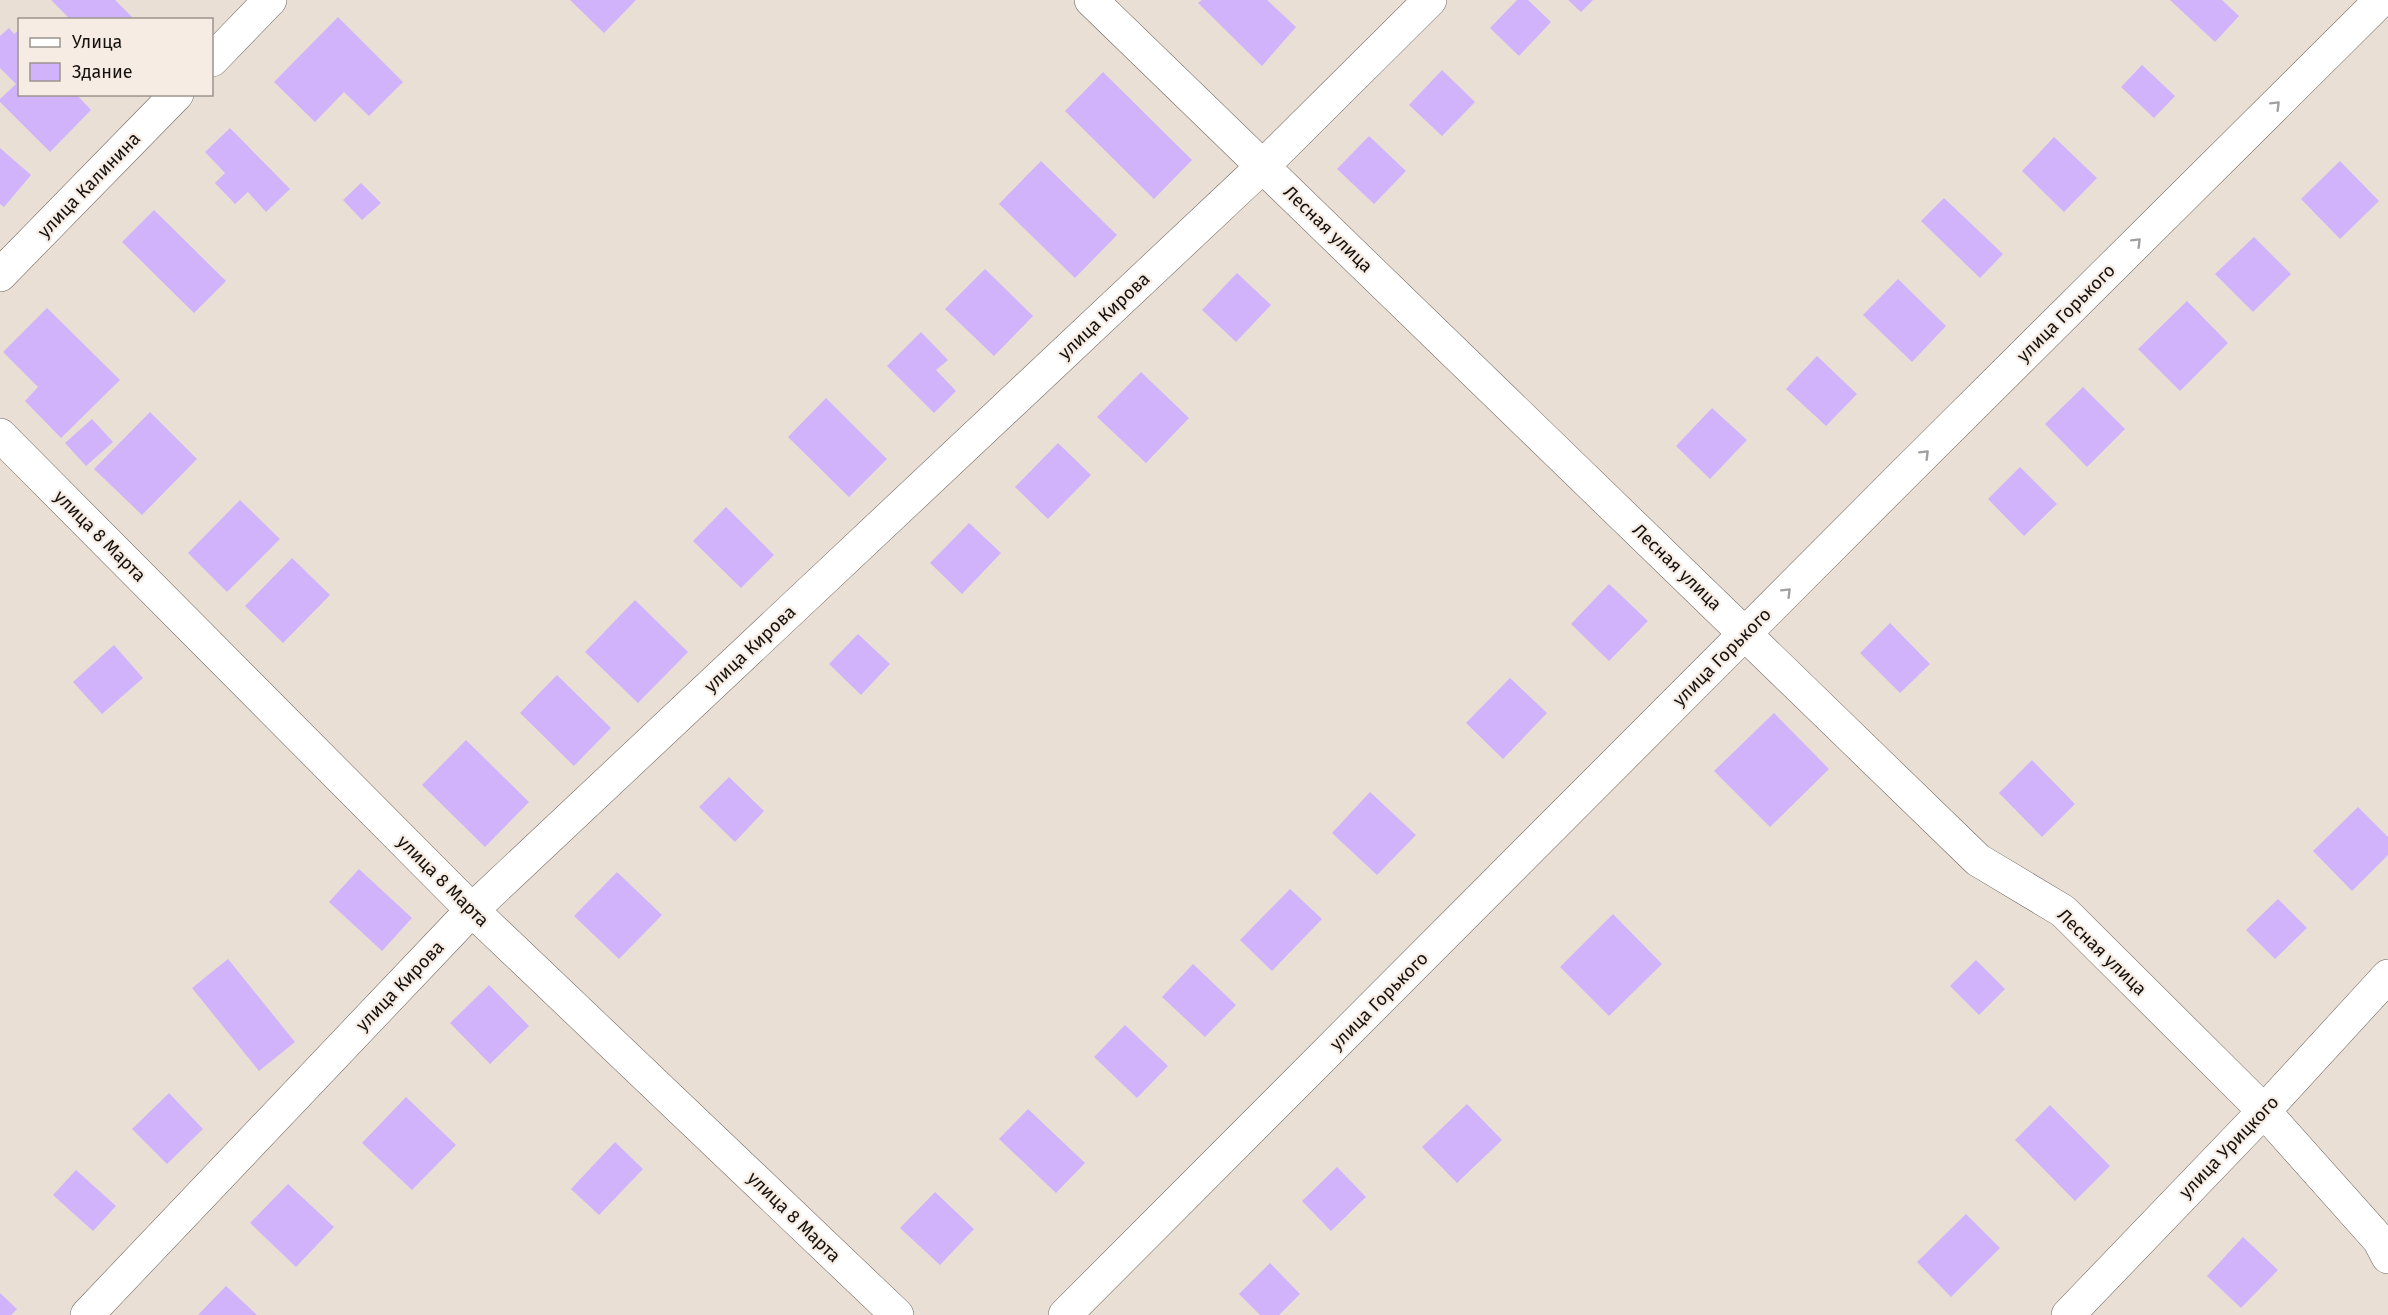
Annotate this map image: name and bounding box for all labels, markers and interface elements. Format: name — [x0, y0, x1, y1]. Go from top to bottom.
legend — [18, 18, 213, 96]
text: Улица — [72, 31, 122, 53]
text: Здание — [72, 61, 133, 83]
one-way arrow — [2268, 101, 2279, 112]
street label: улица Калинина — [33, 128, 145, 242]
street label: Лесная улица — [1279, 181, 1377, 277]
one-way arrow — [2130, 239, 2141, 250]
street label: улица Горького — [2012, 259, 2120, 367]
street label: улица Кирова — [1054, 268, 1154, 364]
one-way arrow — [1917, 450, 1928, 461]
street label: улица 8 Марта — [49, 485, 151, 587]
street label: Лесная улица — [1628, 519, 1726, 615]
one-way arrow — [1780, 588, 1791, 598]
street label: улица Кирова — [700, 601, 800, 697]
street label: улица Горького — [1668, 603, 1776, 711]
street label: улица 8 Марта — [392, 830, 494, 932]
street label: Лесная улица — [2053, 904, 2151, 1000]
street label: улица Кирова — [351, 936, 449, 1036]
street label: улица Горького — [1325, 947, 1433, 1055]
street label: улица Урицкого — [2174, 1091, 2284, 1203]
street label: улица 8 Марта — [743, 1167, 845, 1267]

